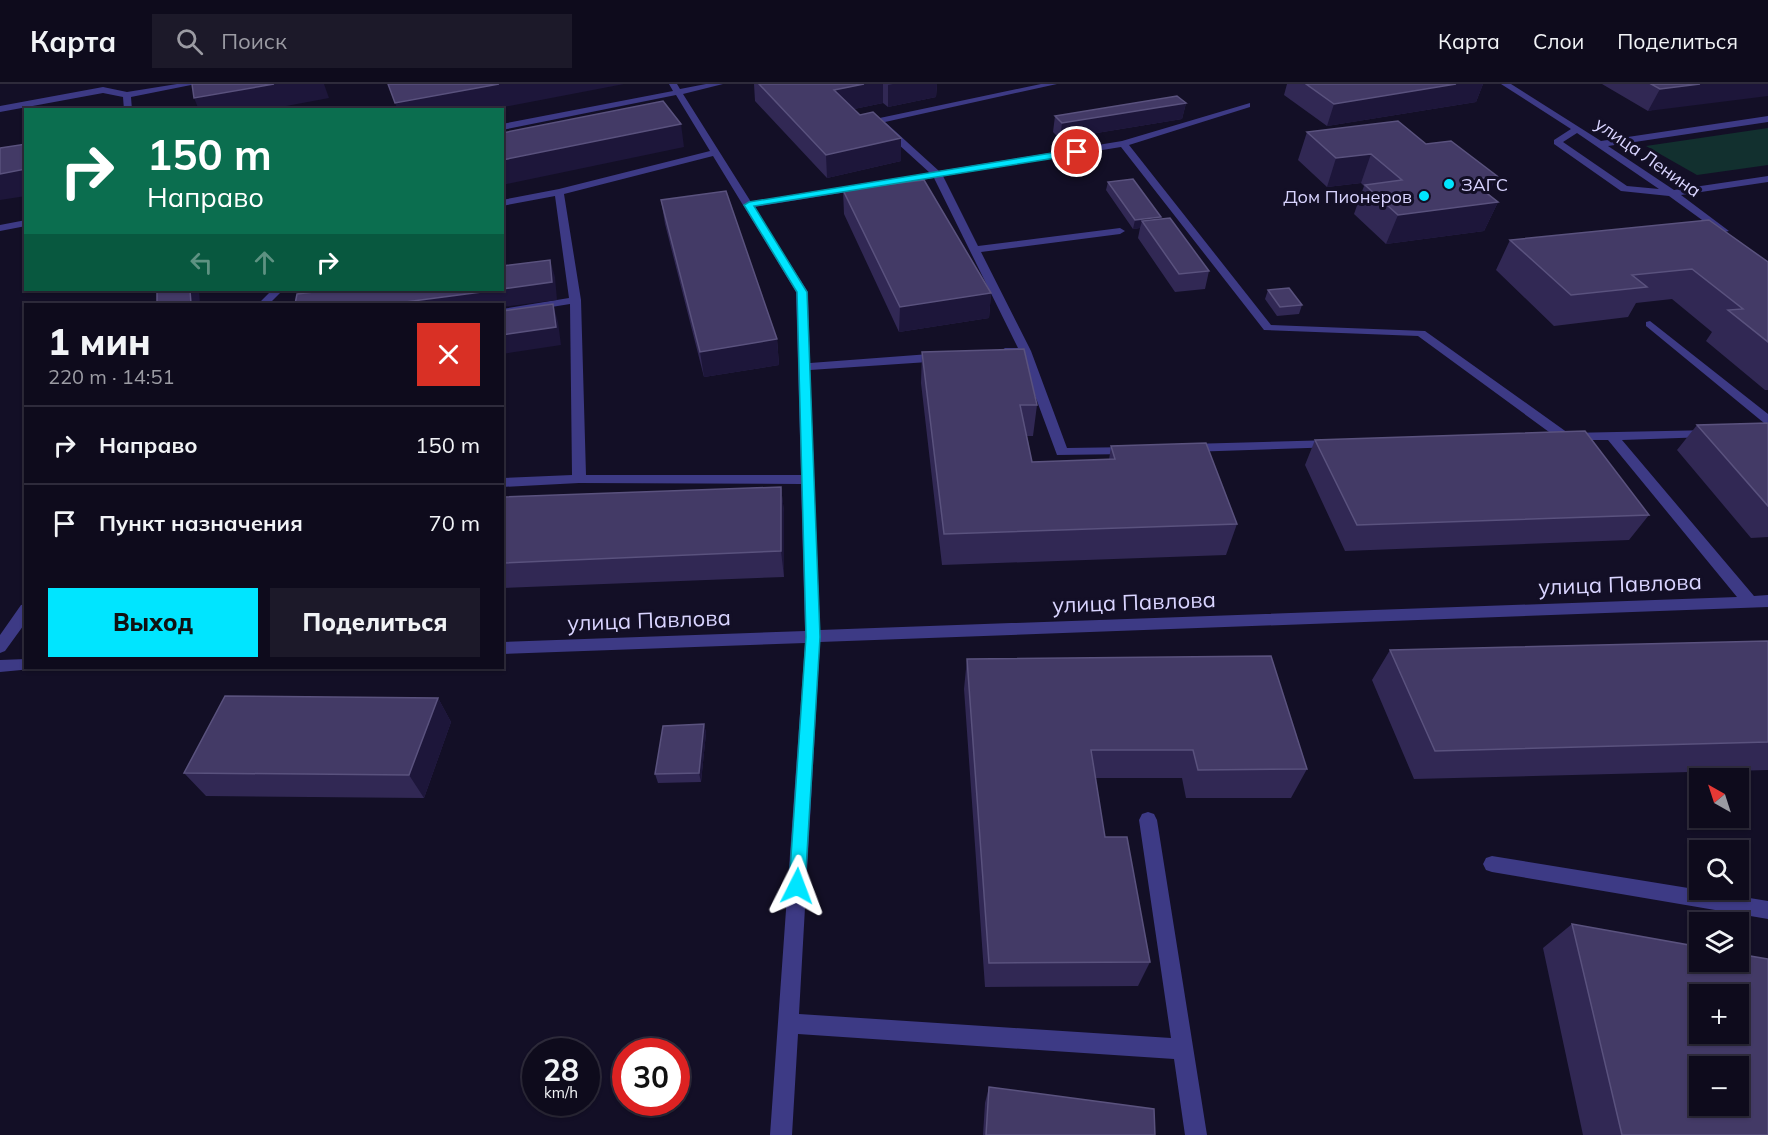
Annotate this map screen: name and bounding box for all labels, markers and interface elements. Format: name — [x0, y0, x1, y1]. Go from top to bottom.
search box — [152, 14, 572, 68]
text: Карта — [30, 24, 116, 59]
icon: search — [173, 25, 206, 58]
text: Поиск — [221, 27, 287, 55]
text: Карта — [1438, 28, 1500, 54]
text: Слои — [1533, 28, 1584, 54]
text: Поделиться — [1617, 28, 1738, 54]
street label: улица Ленина — [1591, 112, 1705, 202]
pin — [1051, 126, 1102, 177]
text: 150 m — [147, 128, 272, 181]
icon: right — [48, 132, 126, 210]
icon: arrive — [1060, 135, 1093, 168]
place label: ЗАГС — [1461, 173, 1508, 196]
marker: ЗАГС — [1442, 177, 1456, 191]
text: Направо — [147, 180, 264, 214]
place label: Дом Пионеров — [1283, 185, 1412, 208]
marker: Дом Пионеров — [1417, 189, 1431, 203]
icon: left — [185, 246, 218, 279]
icon: ahead — [248, 246, 281, 279]
icon: right — [311, 246, 344, 279]
text: 1 мин — [48, 319, 151, 364]
button: close — [417, 323, 480, 386]
text: 220 m · 14:51 — [48, 364, 174, 389]
icon: right — [48, 429, 81, 462]
text: Направо — [99, 431, 197, 459]
text: 150 m — [415, 431, 480, 459]
icon: arrive — [48, 507, 81, 540]
text: Пункт назначения — [99, 509, 303, 537]
text: 70 m — [429, 509, 480, 537]
street label: улица Павлова — [1538, 567, 1702, 601]
street label: улица Павлова — [1052, 585, 1216, 619]
button: Выход — [48, 588, 258, 657]
button: Поделиться — [270, 588, 480, 657]
street label: улица Павлова — [567, 603, 731, 637]
north arrow — [1689, 768, 1749, 828]
map controls — [1689, 768, 1749, 1116]
button: search — [1689, 840, 1749, 900]
position arrow — [765, 854, 829, 918]
button: layers — [1689, 912, 1749, 972]
button: + — [1689, 984, 1749, 1044]
speed limit sign: 30 — [612, 1038, 690, 1116]
text: 28 — [543, 1051, 579, 1089]
button: − — [1689, 1056, 1749, 1116]
text: km/h — [544, 1083, 578, 1102]

